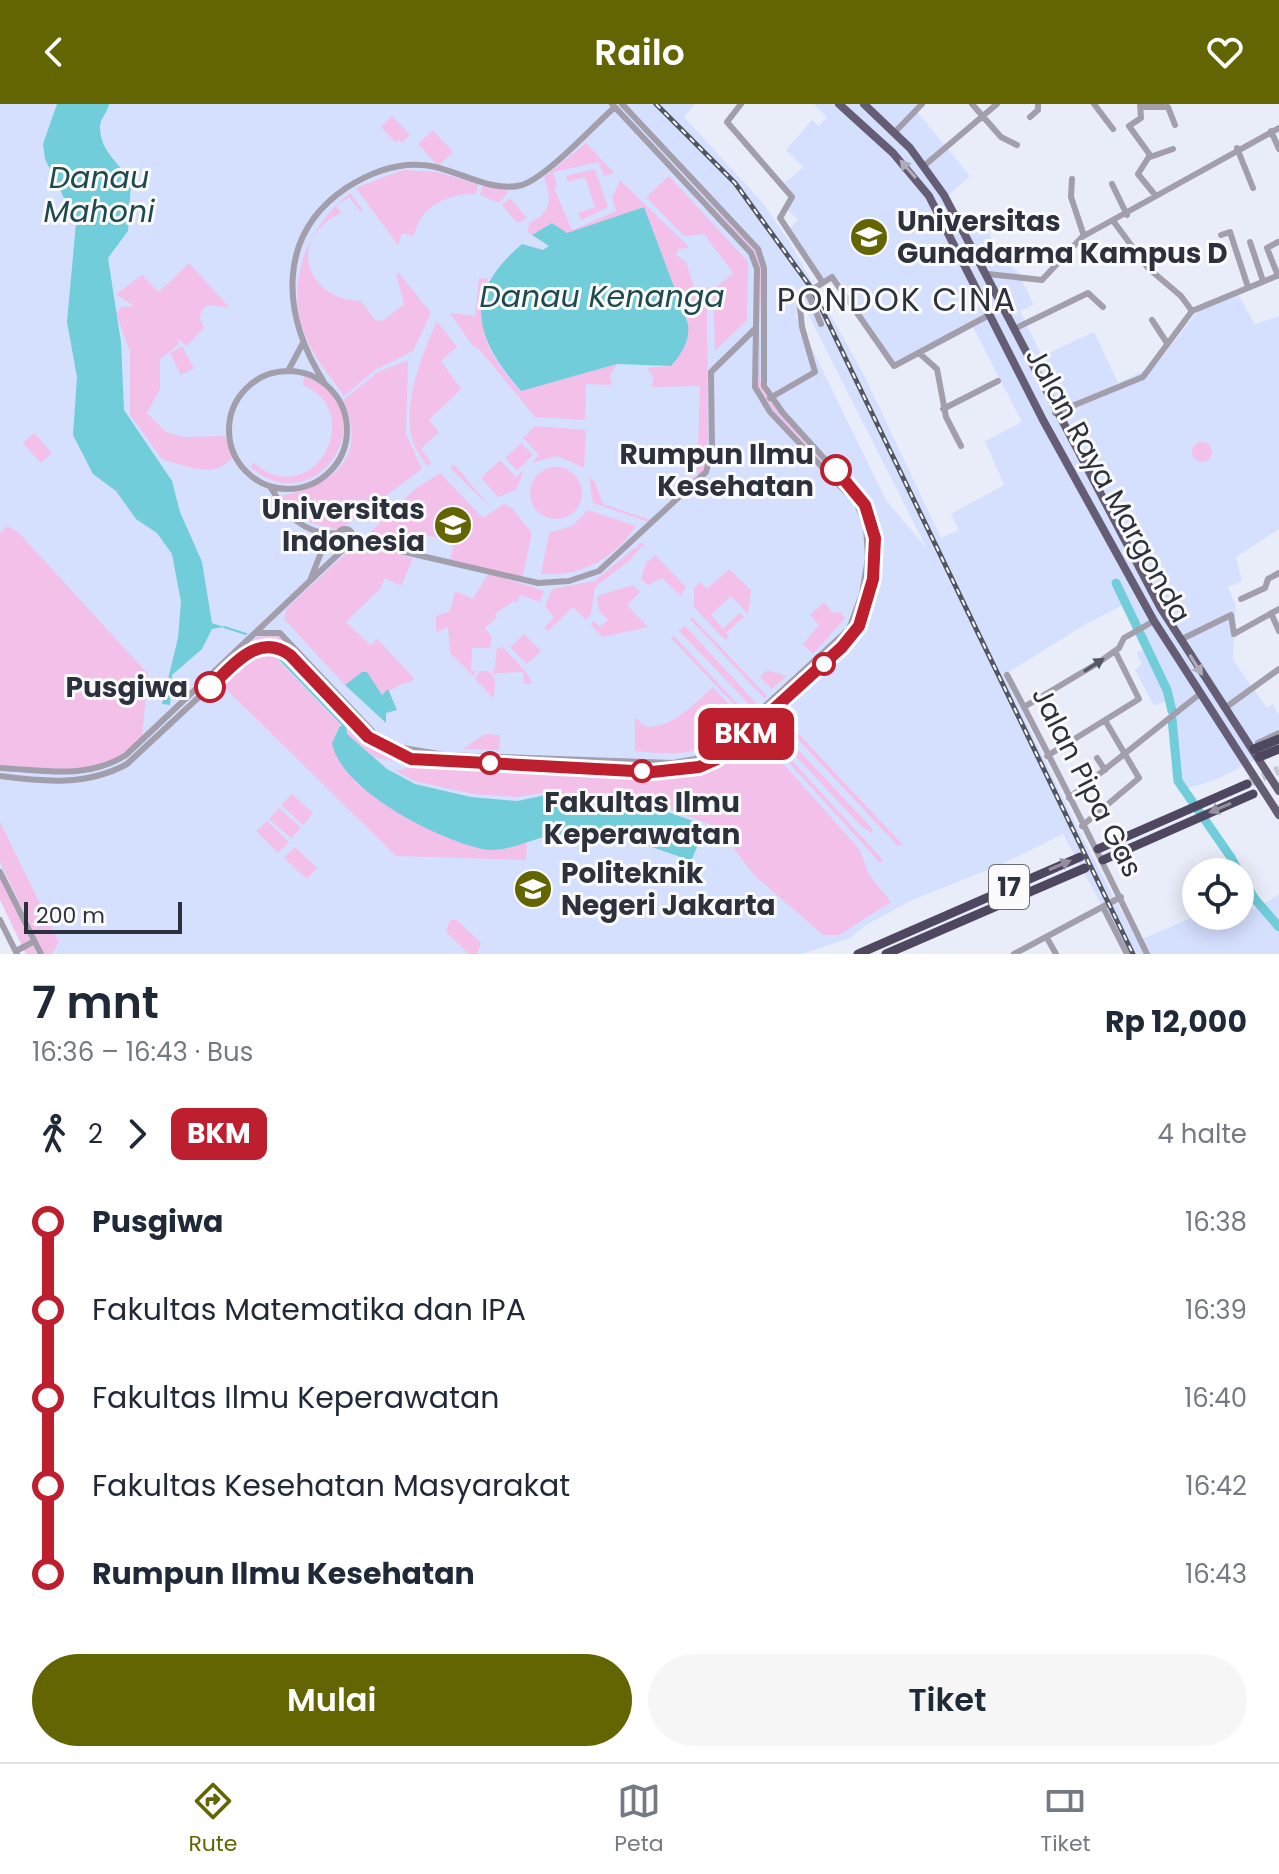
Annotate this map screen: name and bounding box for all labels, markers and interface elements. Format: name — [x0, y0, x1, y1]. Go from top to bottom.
text: Railo — [594, 27, 685, 78]
icon: back — [32, 30, 76, 74]
icon: heart — [1203, 30, 1247, 74]
water label: Danau Mahoni — [43, 156, 155, 233]
one-way arrow — [899, 159, 917, 178]
place label: Universitas Gunadarma Kampus D — [897, 202, 1228, 273]
school or university icon: Universitas Gunadarma Kampus D — [848, 216, 890, 258]
water label: Danau Kenanga — [480, 275, 724, 318]
district label: PONDOK CINA — [777, 277, 1017, 322]
street label: Jalan Raya Margonda — [1016, 340, 1200, 630]
place label: Rumpun Ilmu Kesehatan — [619, 435, 814, 506]
marker: Rumpun Ilmu Kesehatan — [821, 455, 851, 485]
place label: Universitas Indonesia — [261, 490, 425, 561]
school or university icon: Universitas Indonesia — [432, 504, 474, 546]
unlabelled marker — [813, 653, 835, 675]
one-way arrow — [1188, 654, 1202, 676]
one-way arrow — [1083, 659, 1105, 673]
place label: Pusgiwa — [65, 668, 188, 707]
marker: Pusgiwa — [195, 672, 225, 702]
street label: Jalan Pipa Gas — [1022, 680, 1152, 884]
line badge: BKM — [700, 708, 792, 760]
text: BKM — [714, 714, 778, 753]
unlabelled marker — [479, 752, 501, 774]
marker: Fakultas Ilmu Keperawatan — [631, 760, 653, 782]
place label: Fakultas Ilmu Keperawatan — [544, 783, 740, 854]
one-way arrow — [1208, 802, 1232, 815]
place label: Politeknik Negeri Jakarta — [561, 854, 776, 925]
map controls — [1182, 858, 1254, 930]
button: locate — [1182, 858, 1254, 930]
one-way arrow — [1048, 859, 1072, 872]
road number: 17 — [989, 865, 1029, 909]
school or university icon: Politeknik Negeri Jakarta — [512, 868, 554, 910]
scale bar — [24, 898, 182, 934]
text: 200 m — [36, 900, 105, 931]
text: 7 mnt — [32, 972, 159, 1033]
text: Rp 12,000 — [1105, 1000, 1247, 1043]
text: 16:36 – 16:43 · Bus — [32, 1034, 253, 1070]
icon: walk — [32, 1112, 76, 1156]
icon: forward — [115, 1112, 159, 1156]
text: BKM — [187, 1114, 251, 1153]
text: 2 — [88, 1116, 103, 1152]
text: 4 halte — [1158, 1116, 1247, 1152]
text: Pusgiwa — [92, 1200, 223, 1243]
text: 16:38 — [1185, 1204, 1247, 1240]
text: Fakultas Matematika dan IPA — [92, 1288, 526, 1331]
text: 16:39 — [1185, 1292, 1247, 1328]
text: Fakultas Ilmu Keperawatan — [92, 1376, 499, 1419]
text: 16:40 — [1184, 1380, 1247, 1416]
text: Fakultas Kesehatan Masyarakat — [92, 1464, 570, 1507]
text: 16:42 — [1185, 1468, 1247, 1504]
text: Rumpun Ilmu Kesehatan — [92, 1552, 475, 1595]
text: 16:43 — [1185, 1556, 1247, 1592]
button: Mulai — [32, 1654, 632, 1746]
button: Tiket — [648, 1654, 1247, 1746]
tab: Rute — [188, 1779, 237, 1860]
tab: Peta — [614, 1779, 664, 1860]
tab: Tiket — [1040, 1779, 1091, 1860]

